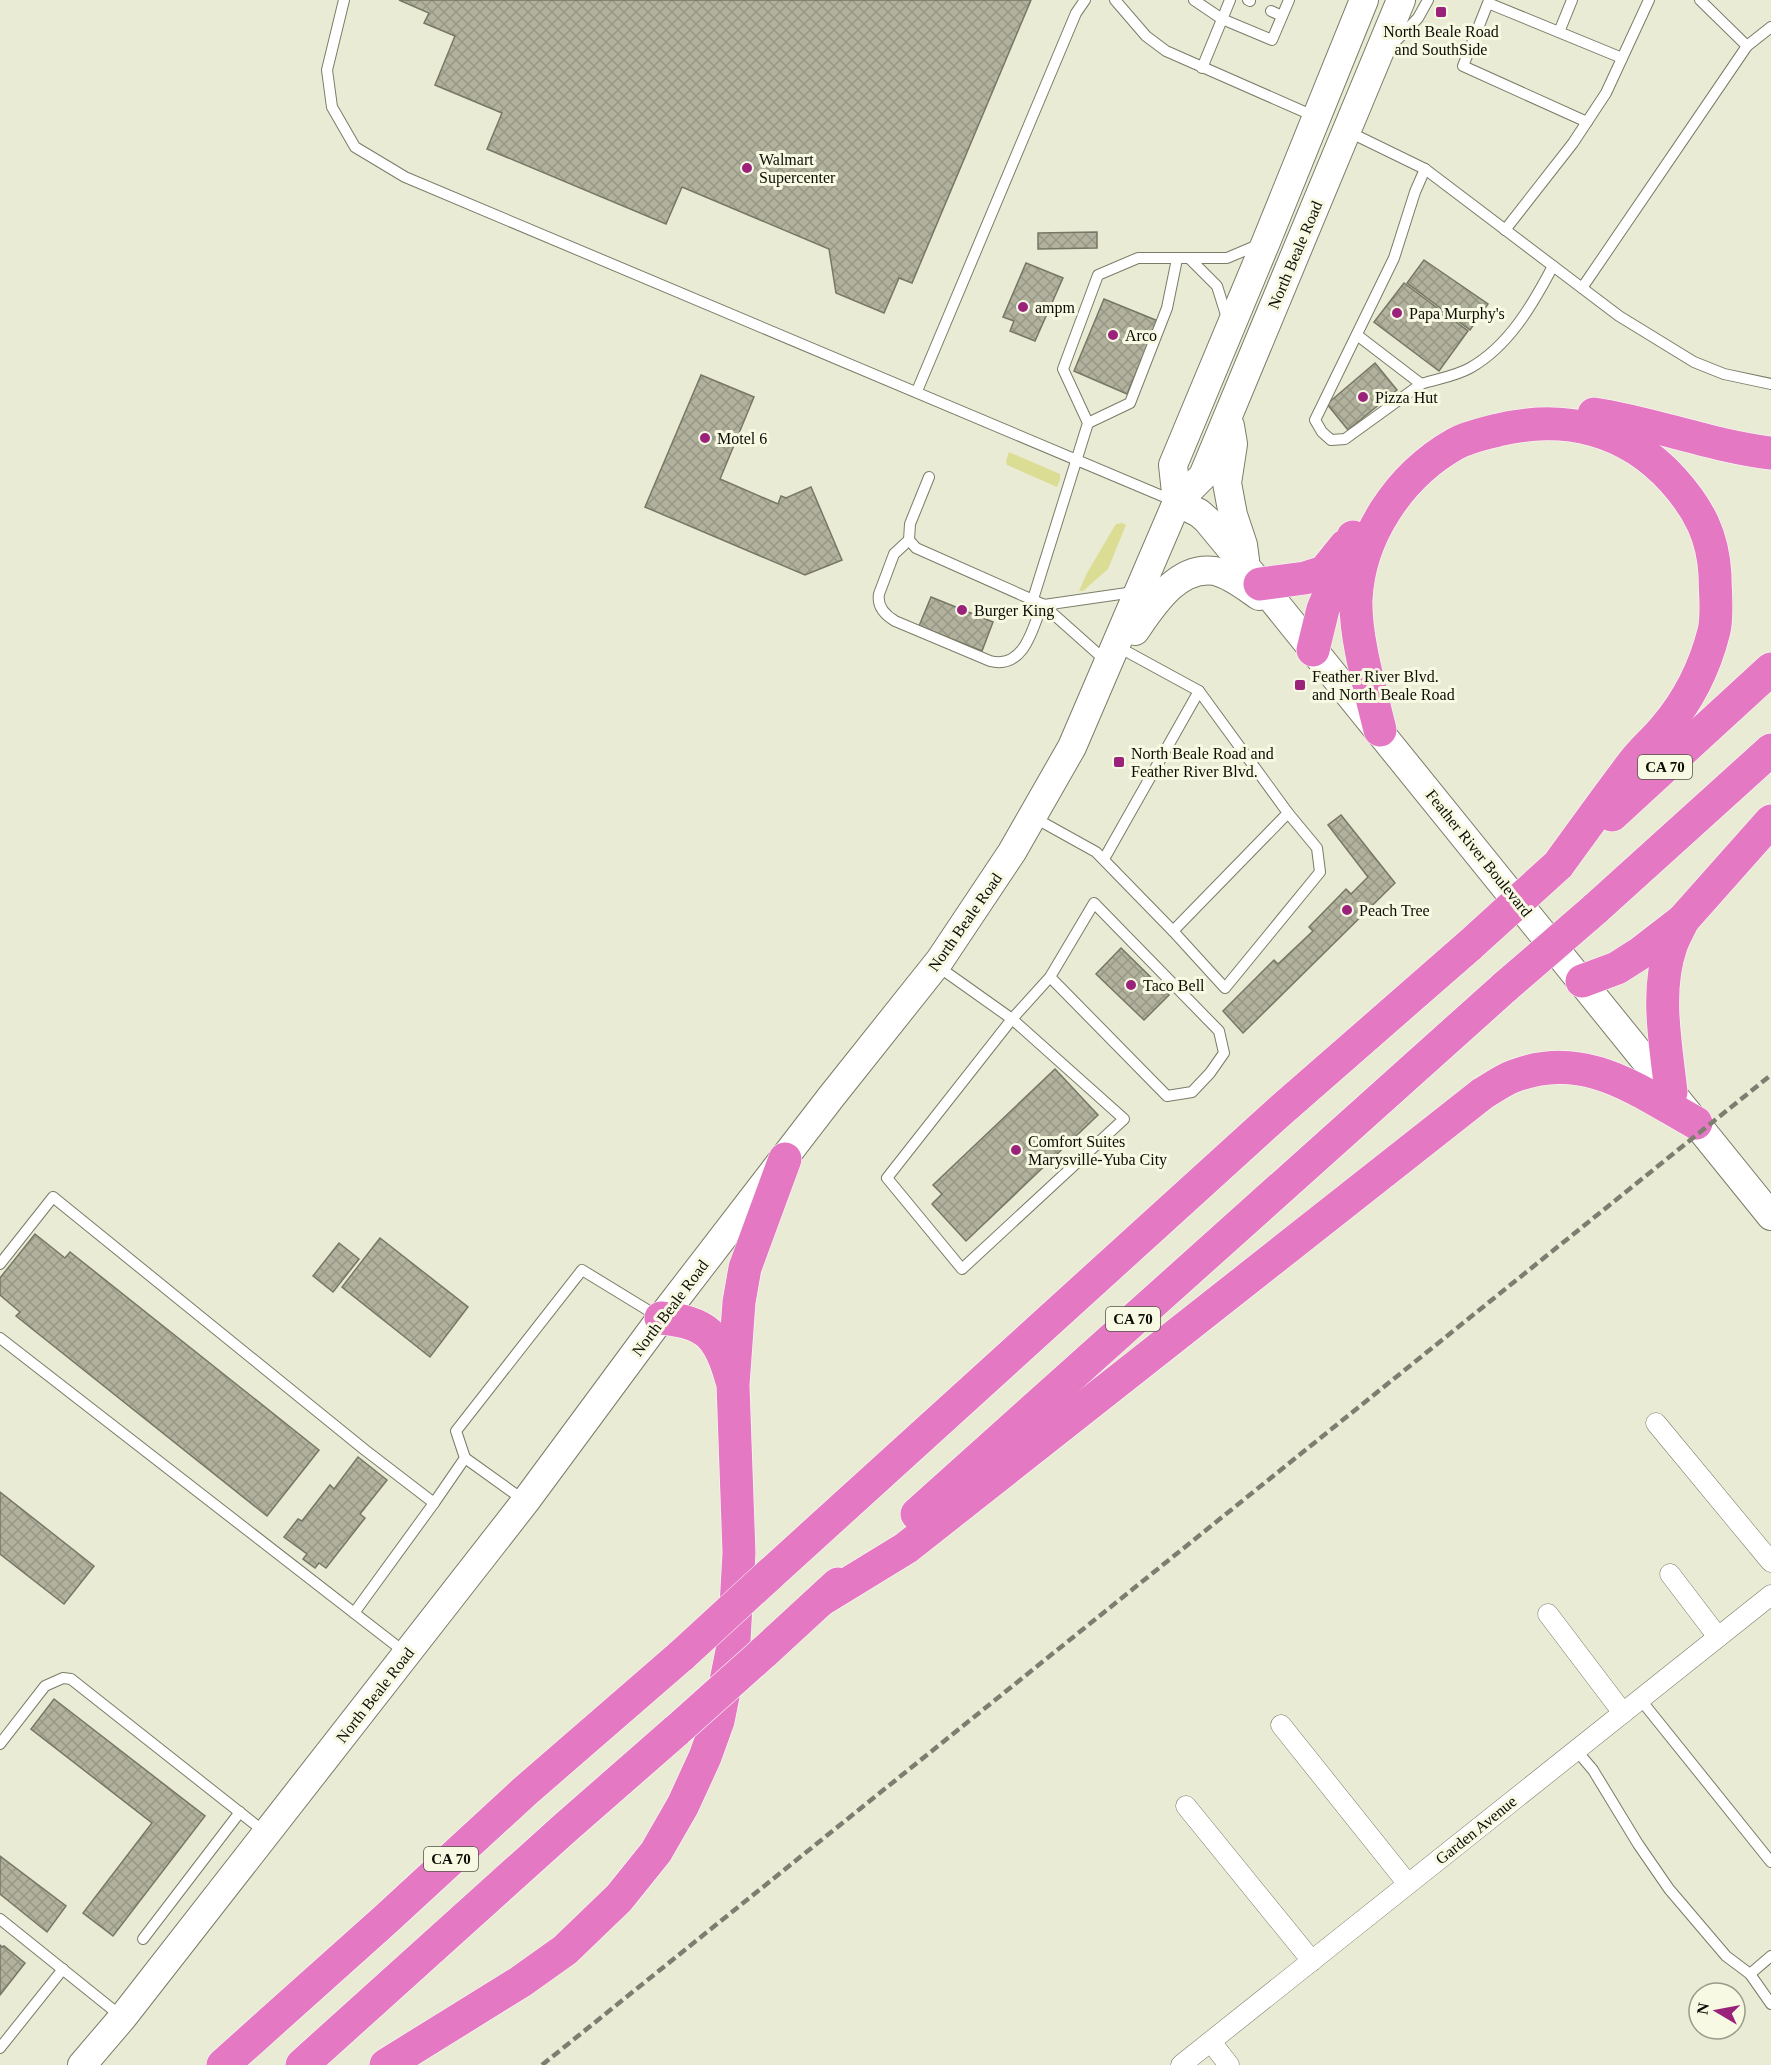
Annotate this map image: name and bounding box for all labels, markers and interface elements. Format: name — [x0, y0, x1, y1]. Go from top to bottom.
marker: North Beale Road and SouthSide — [1434, 5, 1448, 19]
place label: North Beale Road and SouthSide — [1383, 23, 1499, 58]
place label: Walmart Supercenter — [759, 151, 836, 187]
marker: Walmart Supercenter — [740, 161, 754, 175]
street label: North Beale Road — [1265, 199, 1325, 311]
place label: ampm — [1035, 299, 1076, 317]
marker: ampm — [1016, 300, 1030, 314]
place label: Papa Murphy's — [1409, 305, 1505, 323]
marker: Papa Murphy's — [1390, 306, 1404, 320]
place label: Arco — [1125, 327, 1157, 344]
marker: Arco — [1106, 328, 1120, 342]
place label: Pizza Hut — [1375, 389, 1438, 406]
marker: Pizza Hut — [1356, 390, 1370, 404]
place label: Motel 6 — [717, 430, 767, 447]
marker: Motel 6 — [698, 431, 712, 445]
place label: Burger King — [974, 602, 1054, 620]
marker: Burger King — [955, 603, 969, 617]
place label: Feather River Blvd. and North Beale Road — [1312, 668, 1455, 703]
marker: Feather River Blvd. and North Beale Road — [1293, 678, 1307, 692]
place label: North Beale Road and Feather River Blvd. — [1131, 745, 1274, 780]
marker: North Beale Road and Feather River Blvd. — [1112, 755, 1126, 769]
road number: CA 70 — [1638, 755, 1692, 779]
street label: Feather River Boulevard — [1423, 786, 1535, 920]
street label: North Beale Road — [925, 870, 1005, 974]
place label: Peach Tree — [1359, 902, 1430, 919]
marker: Peach Tree — [1340, 903, 1354, 917]
place label: Taco Bell — [1143, 977, 1205, 994]
marker: Taco Bell — [1124, 978, 1138, 992]
place label: Comfort Suites Marysville-Yuba City — [1028, 1133, 1167, 1169]
marker: Comfort Suites Marysville-Yuba City — [1009, 1143, 1023, 1157]
street label: North Beale Road — [628, 1257, 712, 1359]
road number: CA 70 — [1106, 1307, 1160, 1331]
street label: North Beale Road — [333, 1644, 417, 1746]
street label: Garden Avenue — [1432, 1792, 1520, 1868]
road number: CA 70 — [424, 1847, 478, 1871]
north arrow — [1687, 1981, 1747, 2041]
text: N — [1693, 2001, 1712, 2016]

